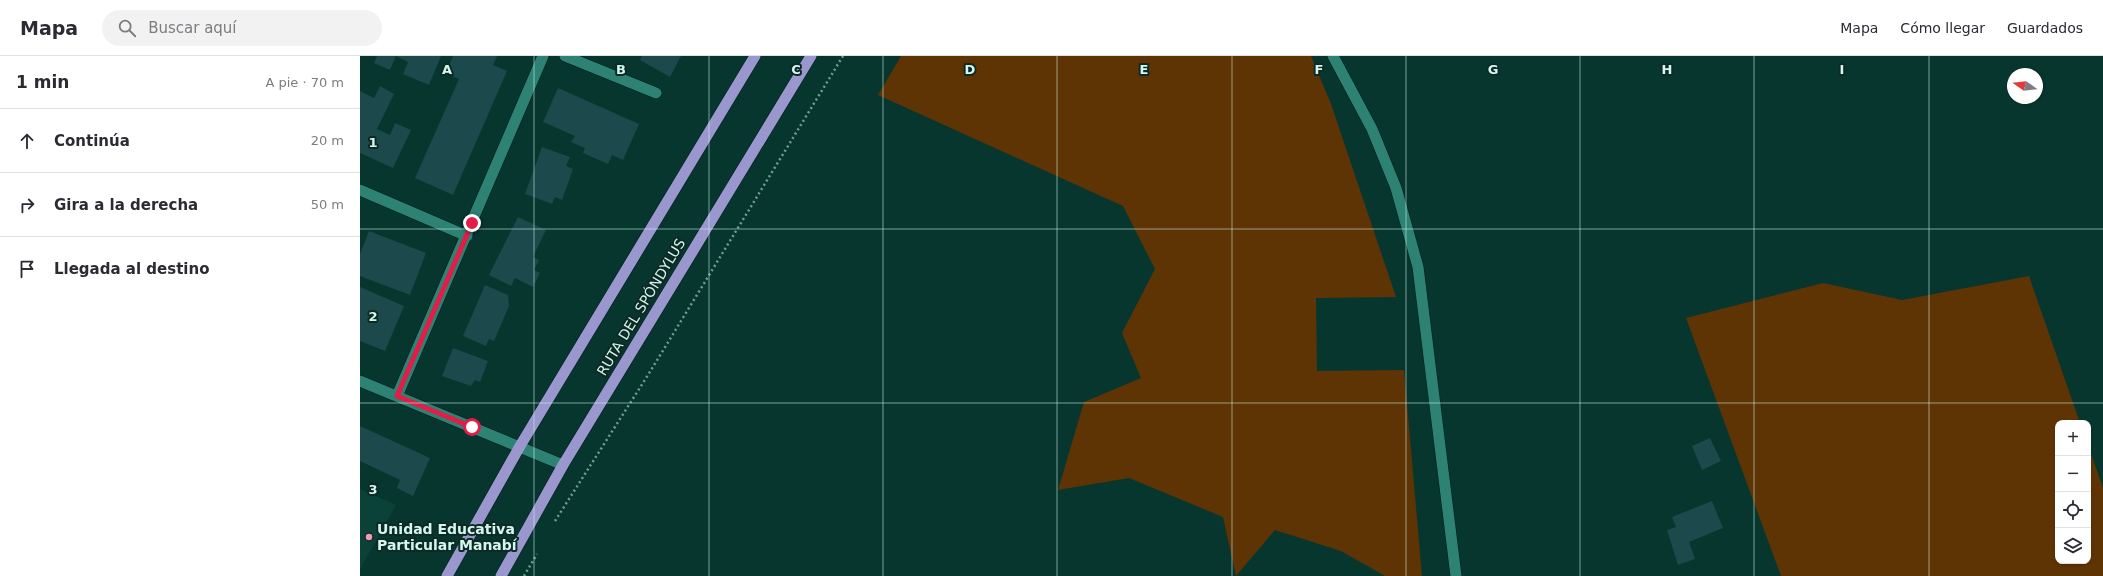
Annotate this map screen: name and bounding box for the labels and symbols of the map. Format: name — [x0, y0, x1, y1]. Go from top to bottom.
text: A — [442, 62, 452, 77]
text: B — [616, 62, 626, 77]
text: C — [791, 62, 801, 77]
text: D — [965, 62, 976, 77]
text: E — [1140, 62, 1148, 77]
text: F — [1315, 62, 1323, 77]
text: G — [1488, 62, 1498, 77]
text: H — [1662, 62, 1672, 77]
text: I — [1840, 62, 1844, 77]
north arrow — [2007, 68, 2043, 104]
text: 1 — [368, 135, 378, 150]
route end — [463, 214, 481, 232]
street label: RUTA DEL SPÓNDYLUS — [593, 235, 688, 378]
text: 2 — [368, 309, 378, 324]
route start — [463, 418, 481, 436]
text: 3 — [368, 482, 378, 497]
place label: Unidad Educativa Particular Manabí — [377, 521, 518, 553]
marker: Unidad Educativa Particular Manabí — [364, 532, 374, 542]

